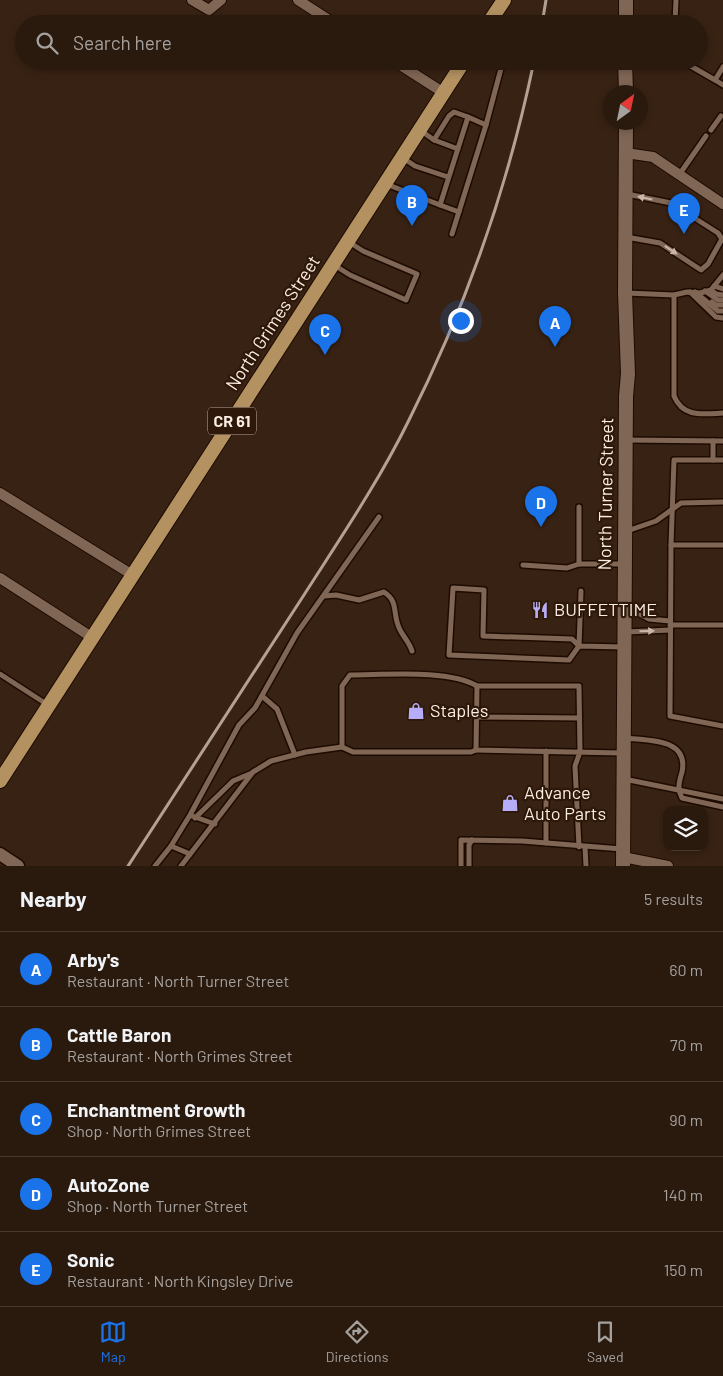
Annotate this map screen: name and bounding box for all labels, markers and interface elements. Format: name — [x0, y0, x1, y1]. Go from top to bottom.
search box — [15, 15, 708, 70]
icon: search — [33, 29, 61, 57]
text: Search here — [73, 31, 172, 54]
north arrow — [603, 85, 648, 130]
pin: B — [396, 185, 428, 226]
pin: E — [668, 193, 700, 234]
one-way arrow — [638, 194, 653, 202]
one-way arrow — [665, 245, 678, 255]
street label: North Grimes Street — [220, 251, 324, 394]
pin: A — [539, 306, 571, 347]
your location — [448, 308, 474, 334]
pin: C — [309, 314, 341, 355]
road number: CR 61 — [208, 408, 256, 434]
street label: North Turner Street — [593, 417, 617, 571]
pin: D — [525, 486, 557, 527]
place label: BUFFETTIME — [554, 598, 657, 620]
restaurant icon: BUFFETTIME — [530, 600, 550, 620]
one-way arrow — [639, 627, 655, 635]
place label: Staples — [430, 699, 488, 721]
shop icon: Staples — [406, 701, 426, 721]
place label: Advance Auto Parts — [524, 781, 606, 824]
shop icon: Advance Auto Parts — [500, 793, 520, 813]
map controls — [663, 806, 708, 851]
button: layers — [663, 806, 708, 851]
text: Nearby — [20, 886, 86, 911]
text: 5 results — [644, 889, 703, 908]
text: Arby's — [67, 948, 119, 971]
text: A — [31, 960, 41, 979]
text: 60 m — [669, 960, 703, 979]
text: Restaurant · North Turner Street — [67, 971, 289, 990]
text: Cattle Baron — [67, 1023, 171, 1046]
text: B — [31, 1035, 41, 1054]
text: 70 m — [670, 1035, 703, 1054]
text: Restaurant · North Grimes Street — [67, 1046, 293, 1065]
text: Enchantment Growth — [67, 1098, 245, 1121]
text: C — [31, 1110, 41, 1129]
text: 90 m — [669, 1110, 703, 1129]
text: Shop · North Grimes Street — [67, 1121, 251, 1140]
text: AutoZone — [67, 1173, 150, 1196]
text: D — [31, 1185, 41, 1204]
text: 140 m — [663, 1185, 703, 1204]
text: Shop · North Turner Street — [67, 1196, 248, 1215]
text: Sonic — [67, 1248, 114, 1271]
text: E — [31, 1260, 41, 1279]
text: 150 m — [664, 1260, 703, 1279]
text: Restaurant · North Kingsley Drive — [67, 1271, 294, 1290]
tab: Map — [99, 1318, 127, 1365]
tab: Directions — [326, 1318, 388, 1365]
tab: Saved — [587, 1318, 624, 1365]

